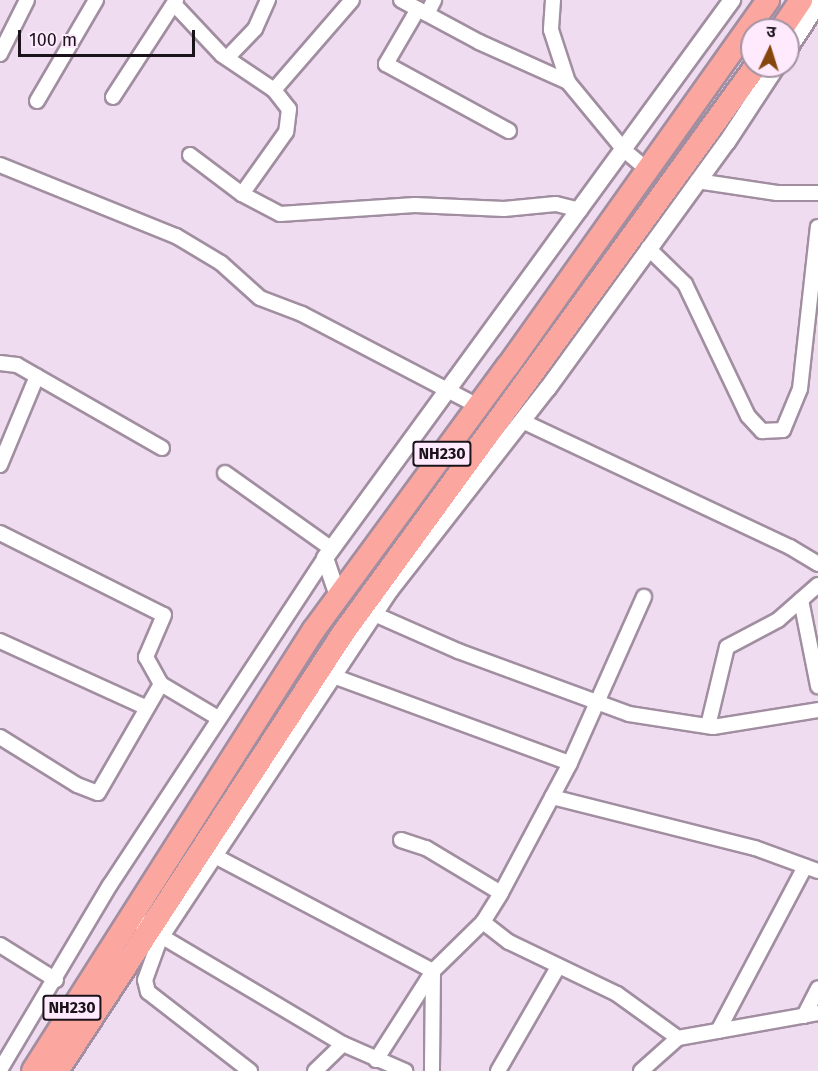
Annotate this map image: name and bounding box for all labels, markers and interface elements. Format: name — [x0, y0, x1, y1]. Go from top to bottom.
scale bar — [21, 18, 198, 56]
north arrow — [740, 18, 800, 78]
text: उ — [766, 22, 776, 41]
text: 100 m — [29, 29, 77, 51]
road number: NH230 — [412, 441, 472, 467]
road number: NH230 — [42, 995, 102, 1021]

